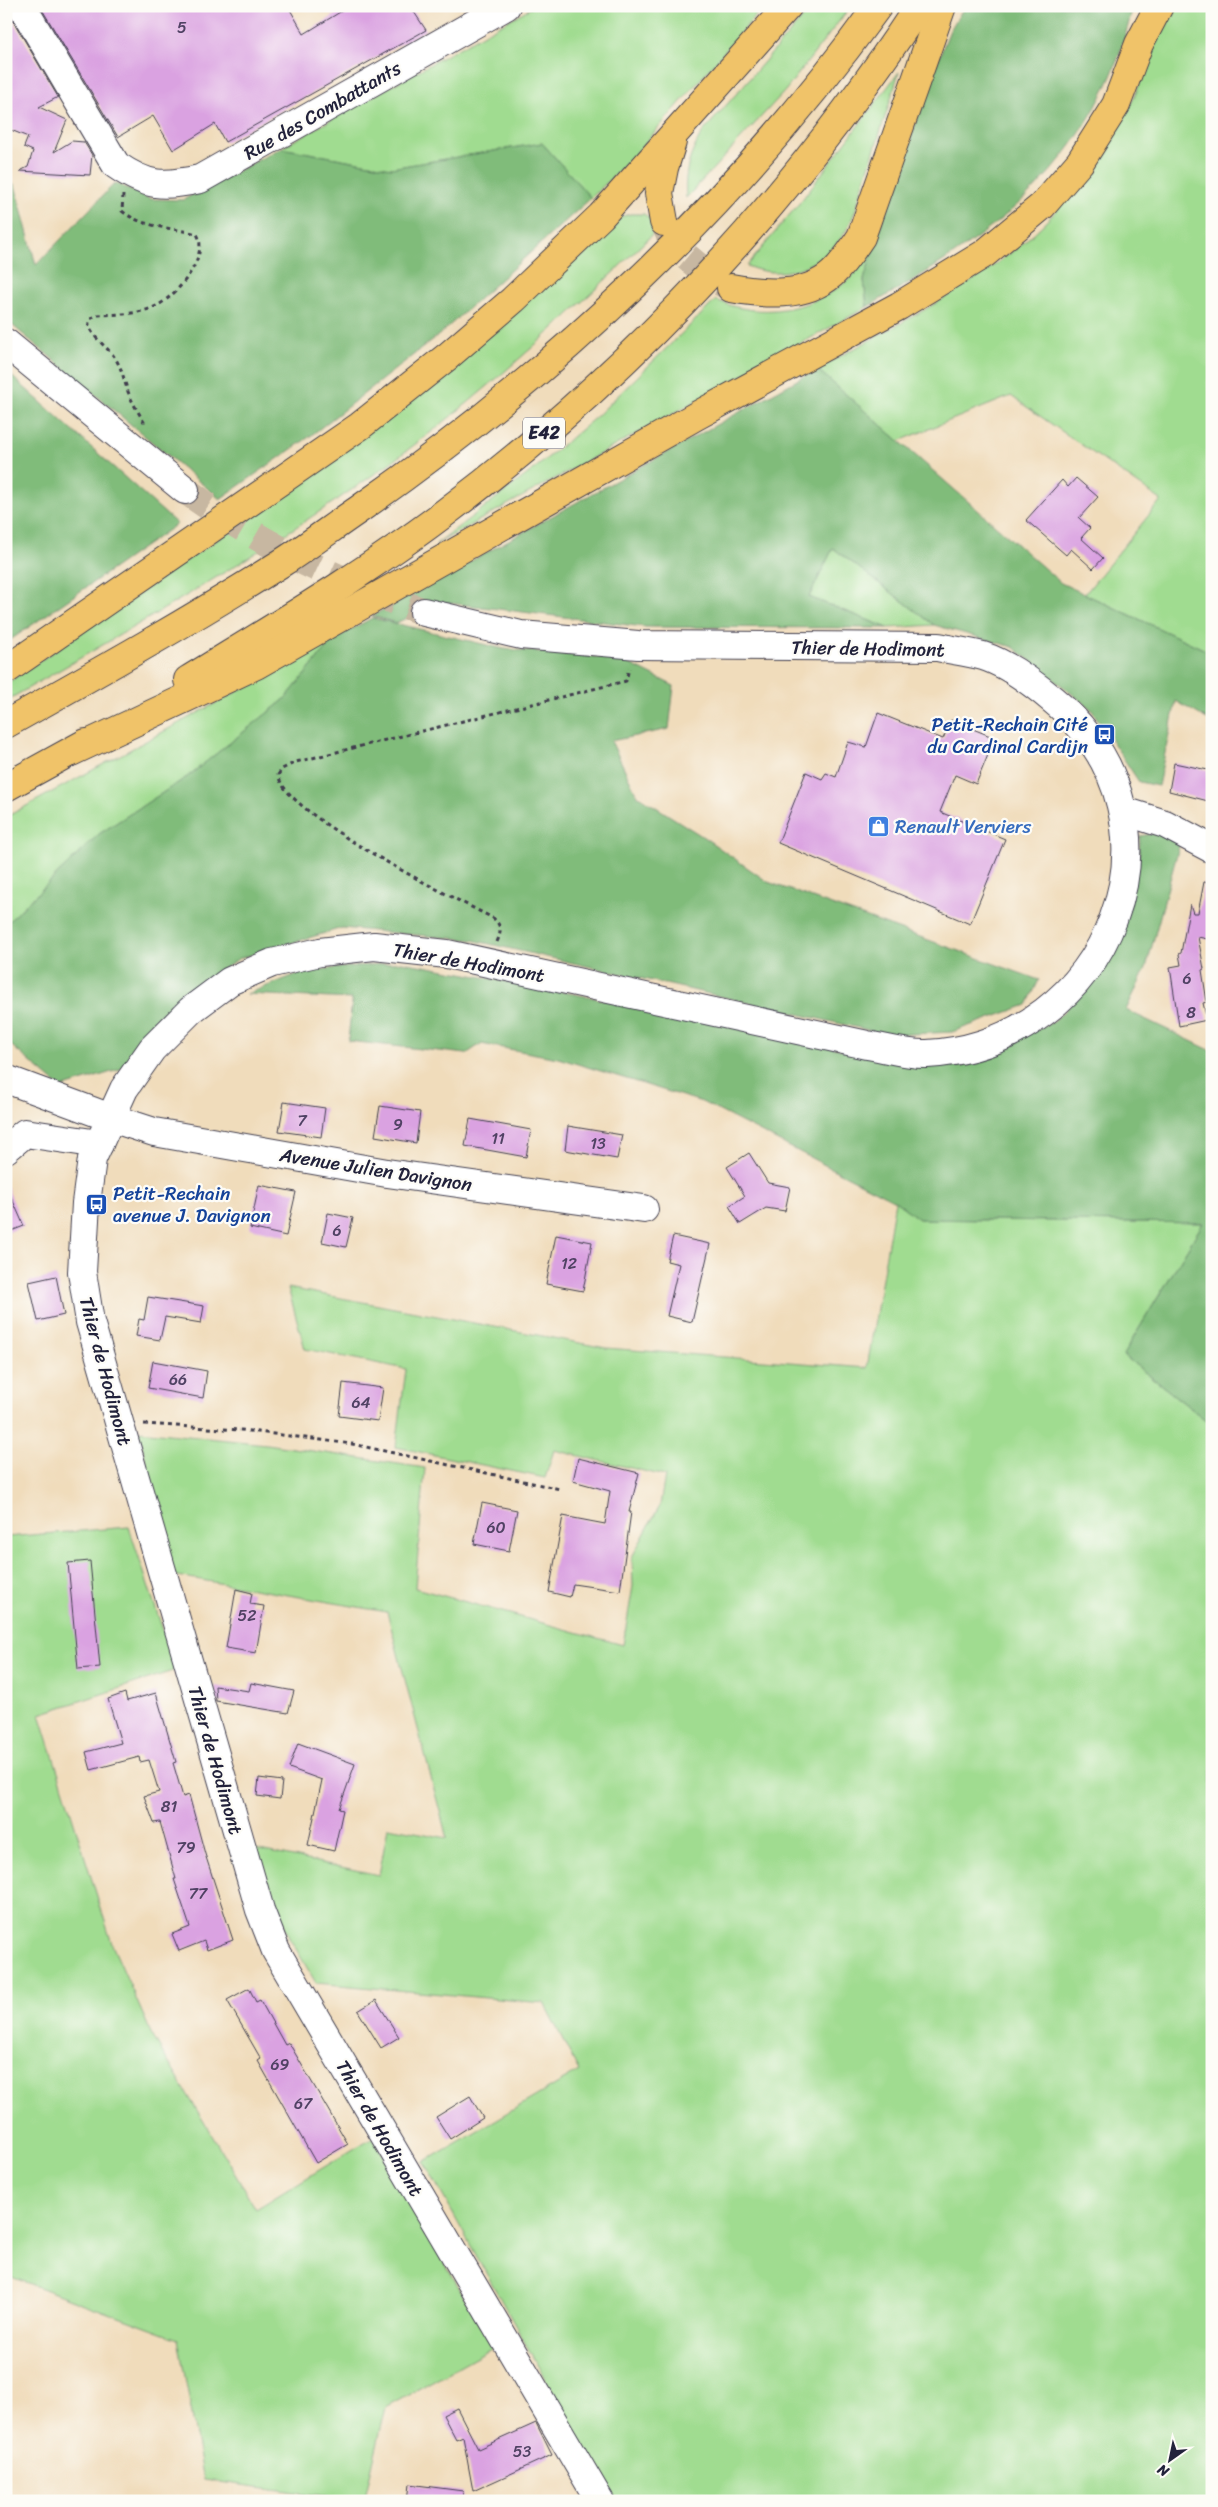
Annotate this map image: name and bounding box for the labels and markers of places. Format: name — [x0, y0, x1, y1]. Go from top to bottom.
place label: Petit-Rechain Cité du Cardinal Cardijn — [927, 708, 1088, 763]
bus stop icon: Petit-Rechain Cité du Cardinal Cardijn — [1092, 723, 1116, 747]
place label: Renault Verviers — [895, 810, 1032, 843]
shop icon: Renault Verviers — [867, 814, 891, 838]
place label: Petit-Rechain avenue J. Davignon — [113, 1177, 271, 1232]
bus stop icon: Petit-Rechain avenue J. Davignon — [85, 1192, 109, 1216]

